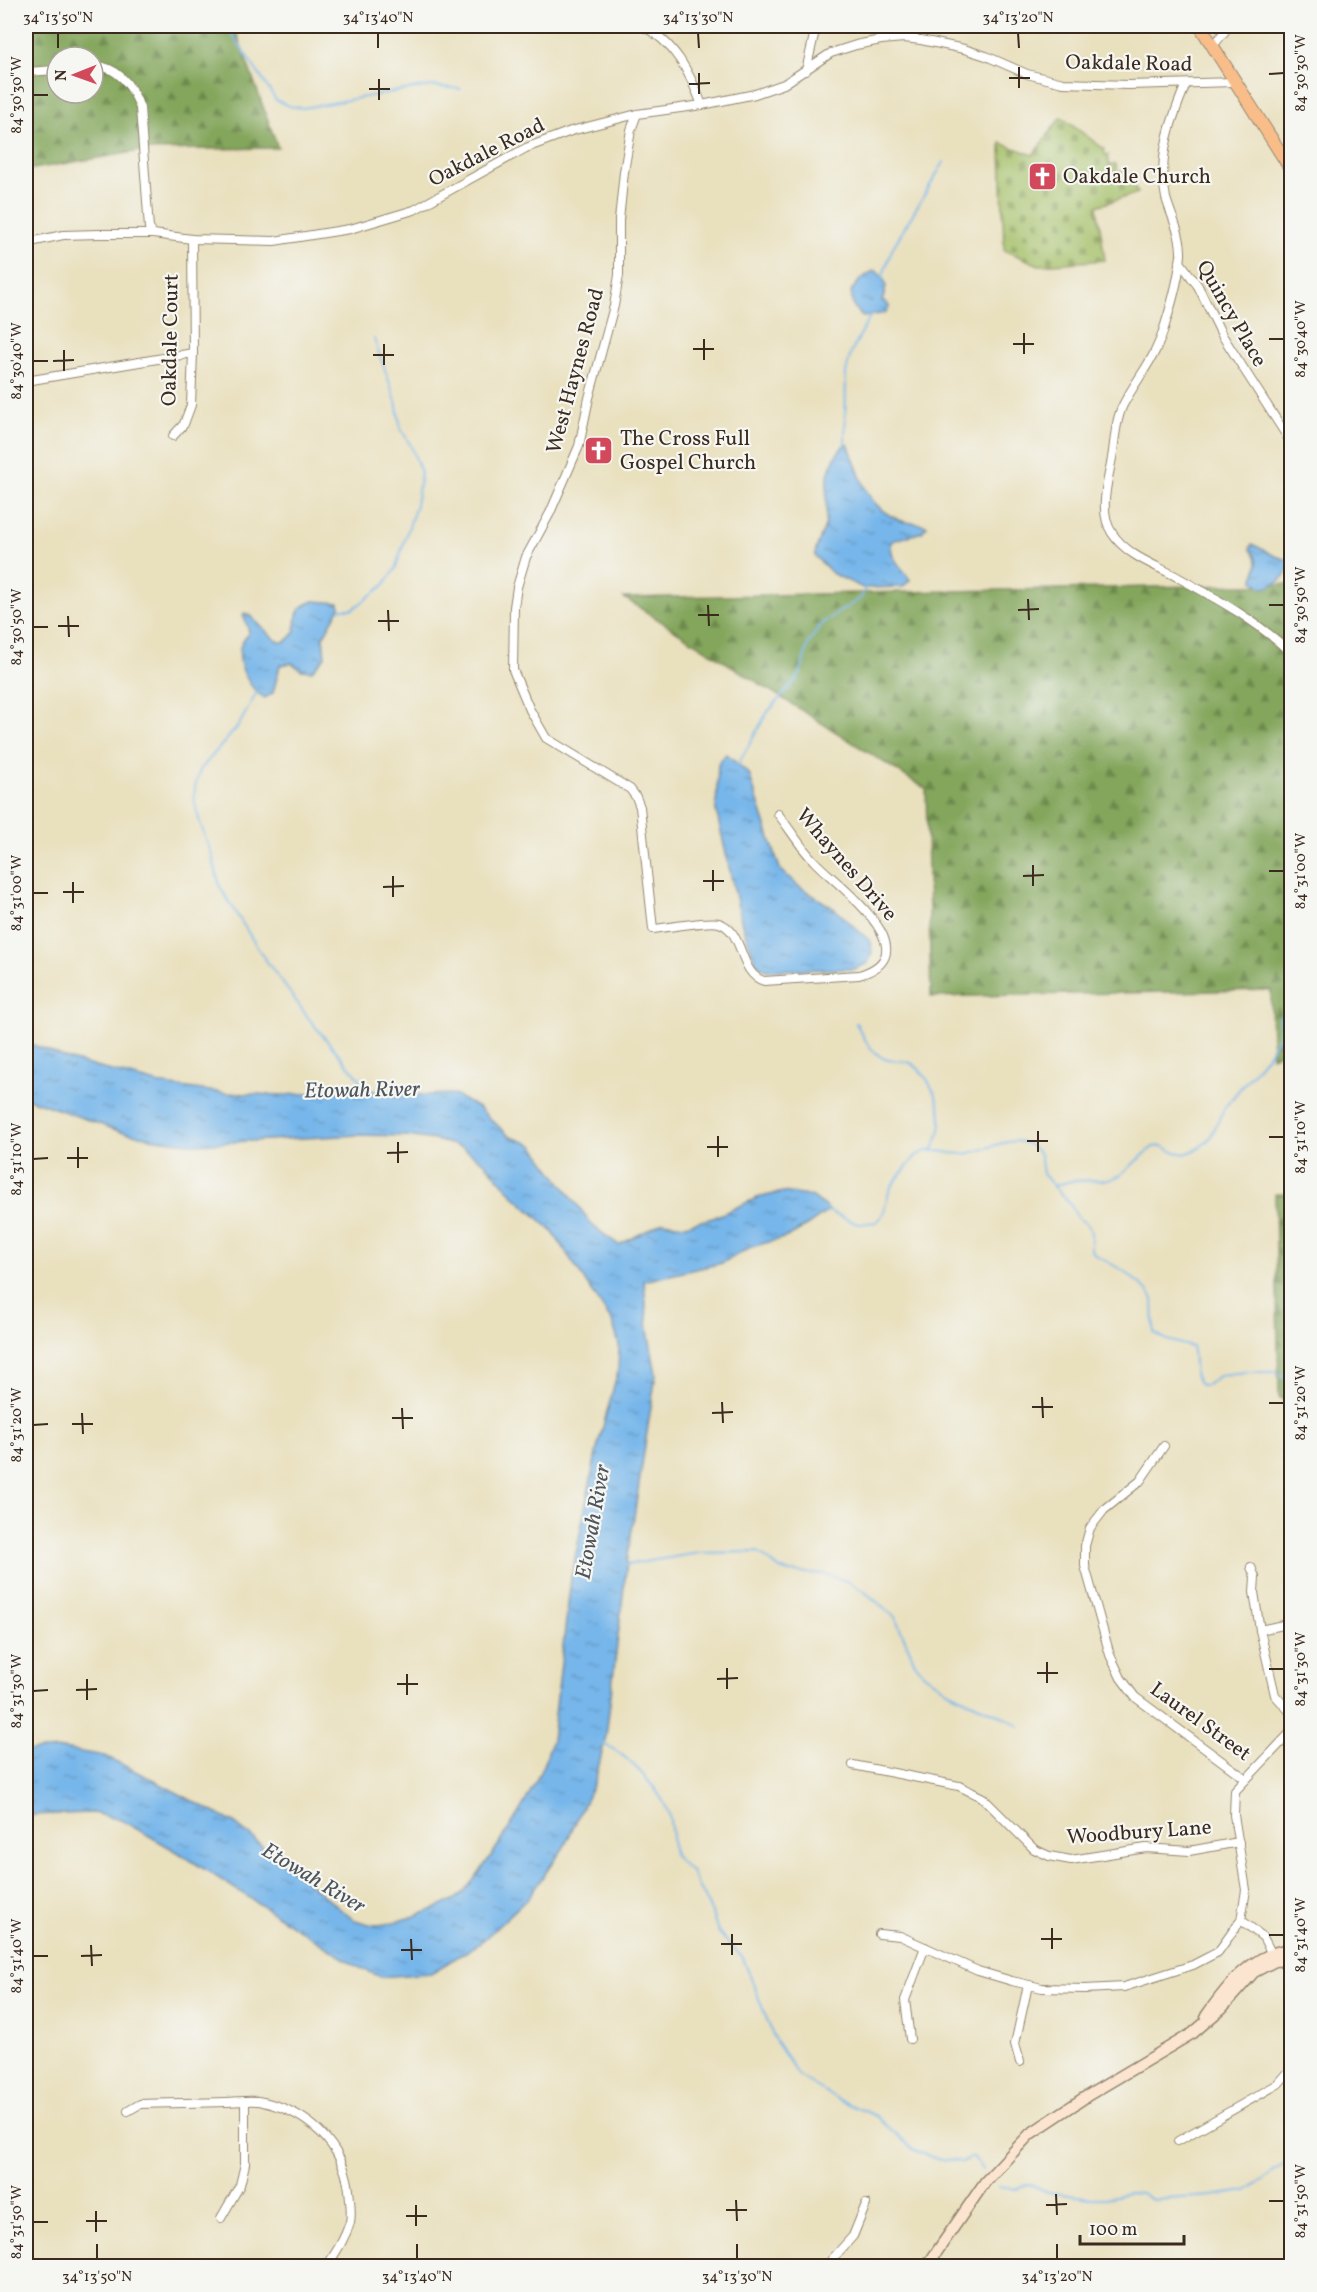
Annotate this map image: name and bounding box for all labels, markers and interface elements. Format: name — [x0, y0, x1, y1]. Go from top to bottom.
text: 34°13'50"N — [23, 8, 93, 29]
text: 34°13'40"N — [343, 8, 413, 29]
text: 34°13'30"N — [663, 8, 733, 29]
text: 34°13'20"N — [982, 8, 1054, 29]
text: 84°30'30"W — [1291, 34, 1312, 112]
north arrow — [45, 45, 105, 105]
street label: Oakdale Road — [1065, 48, 1193, 80]
text: 84°30'30"W — [7, 56, 28, 134]
text: N — [51, 69, 73, 81]
street label: Oakdale Road — [424, 111, 550, 195]
church icon: Oakdale Church — [1026, 161, 1058, 193]
place label: Oakdale Church — [1063, 163, 1211, 192]
street label: Quincy Place — [1189, 255, 1273, 373]
street label: Oakdale Court — [155, 273, 187, 407]
street label: West Haynes Road — [540, 285, 612, 457]
text: 84°30'40"W — [1291, 300, 1312, 378]
text: 84°30'40"W — [7, 322, 28, 400]
place label: The Cross Full Gospel Church — [620, 425, 756, 478]
church icon: The Cross Full Gospel Church — [583, 435, 615, 467]
text: 84°30'50"W — [1291, 567, 1312, 643]
text: 84°30'50"W — [7, 589, 28, 665]
street label: Whaynes Drive — [789, 802, 903, 928]
text: 84°31'00"W — [1291, 833, 1312, 909]
text: 84°31'00"W — [7, 855, 28, 931]
water label: Etowah River — [304, 1074, 421, 1108]
text: 84°31'10"W — [1291, 1100, 1312, 1174]
text: 84°31'10"W — [7, 1122, 28, 1196]
text: 84°31'20"W — [1291, 1365, 1312, 1441]
text: 84°31'20"W — [7, 1387, 28, 1463]
water label: Etowah River — [569, 1461, 619, 1582]
text: 84°31'30"W — [1291, 1632, 1312, 1706]
text: 84°31'30"W — [7, 1654, 28, 1728]
street label: Laurel Street — [1144, 1675, 1256, 1769]
street label: Woodbury Lane — [1065, 1813, 1213, 1853]
water label: Etowah River — [255, 1836, 371, 1923]
text: 84°31'40"W — [1291, 1898, 1312, 1972]
text: 84°31'40"W — [7, 1919, 28, 1993]
text: 84°31'50"W — [1291, 2164, 1312, 2238]
text: 84°31'50"W — [7, 2185, 28, 2259]
scale bar — [1080, 2208, 1184, 2246]
text: 100 m — [1089, 2218, 1138, 2243]
text: 34°13'50"N — [62, 2267, 132, 2288]
text: 34°13'40"N — [382, 2267, 452, 2288]
text: 34°13'30"N — [702, 2267, 772, 2288]
text: 34°13'20"N — [1021, 2267, 1093, 2288]

